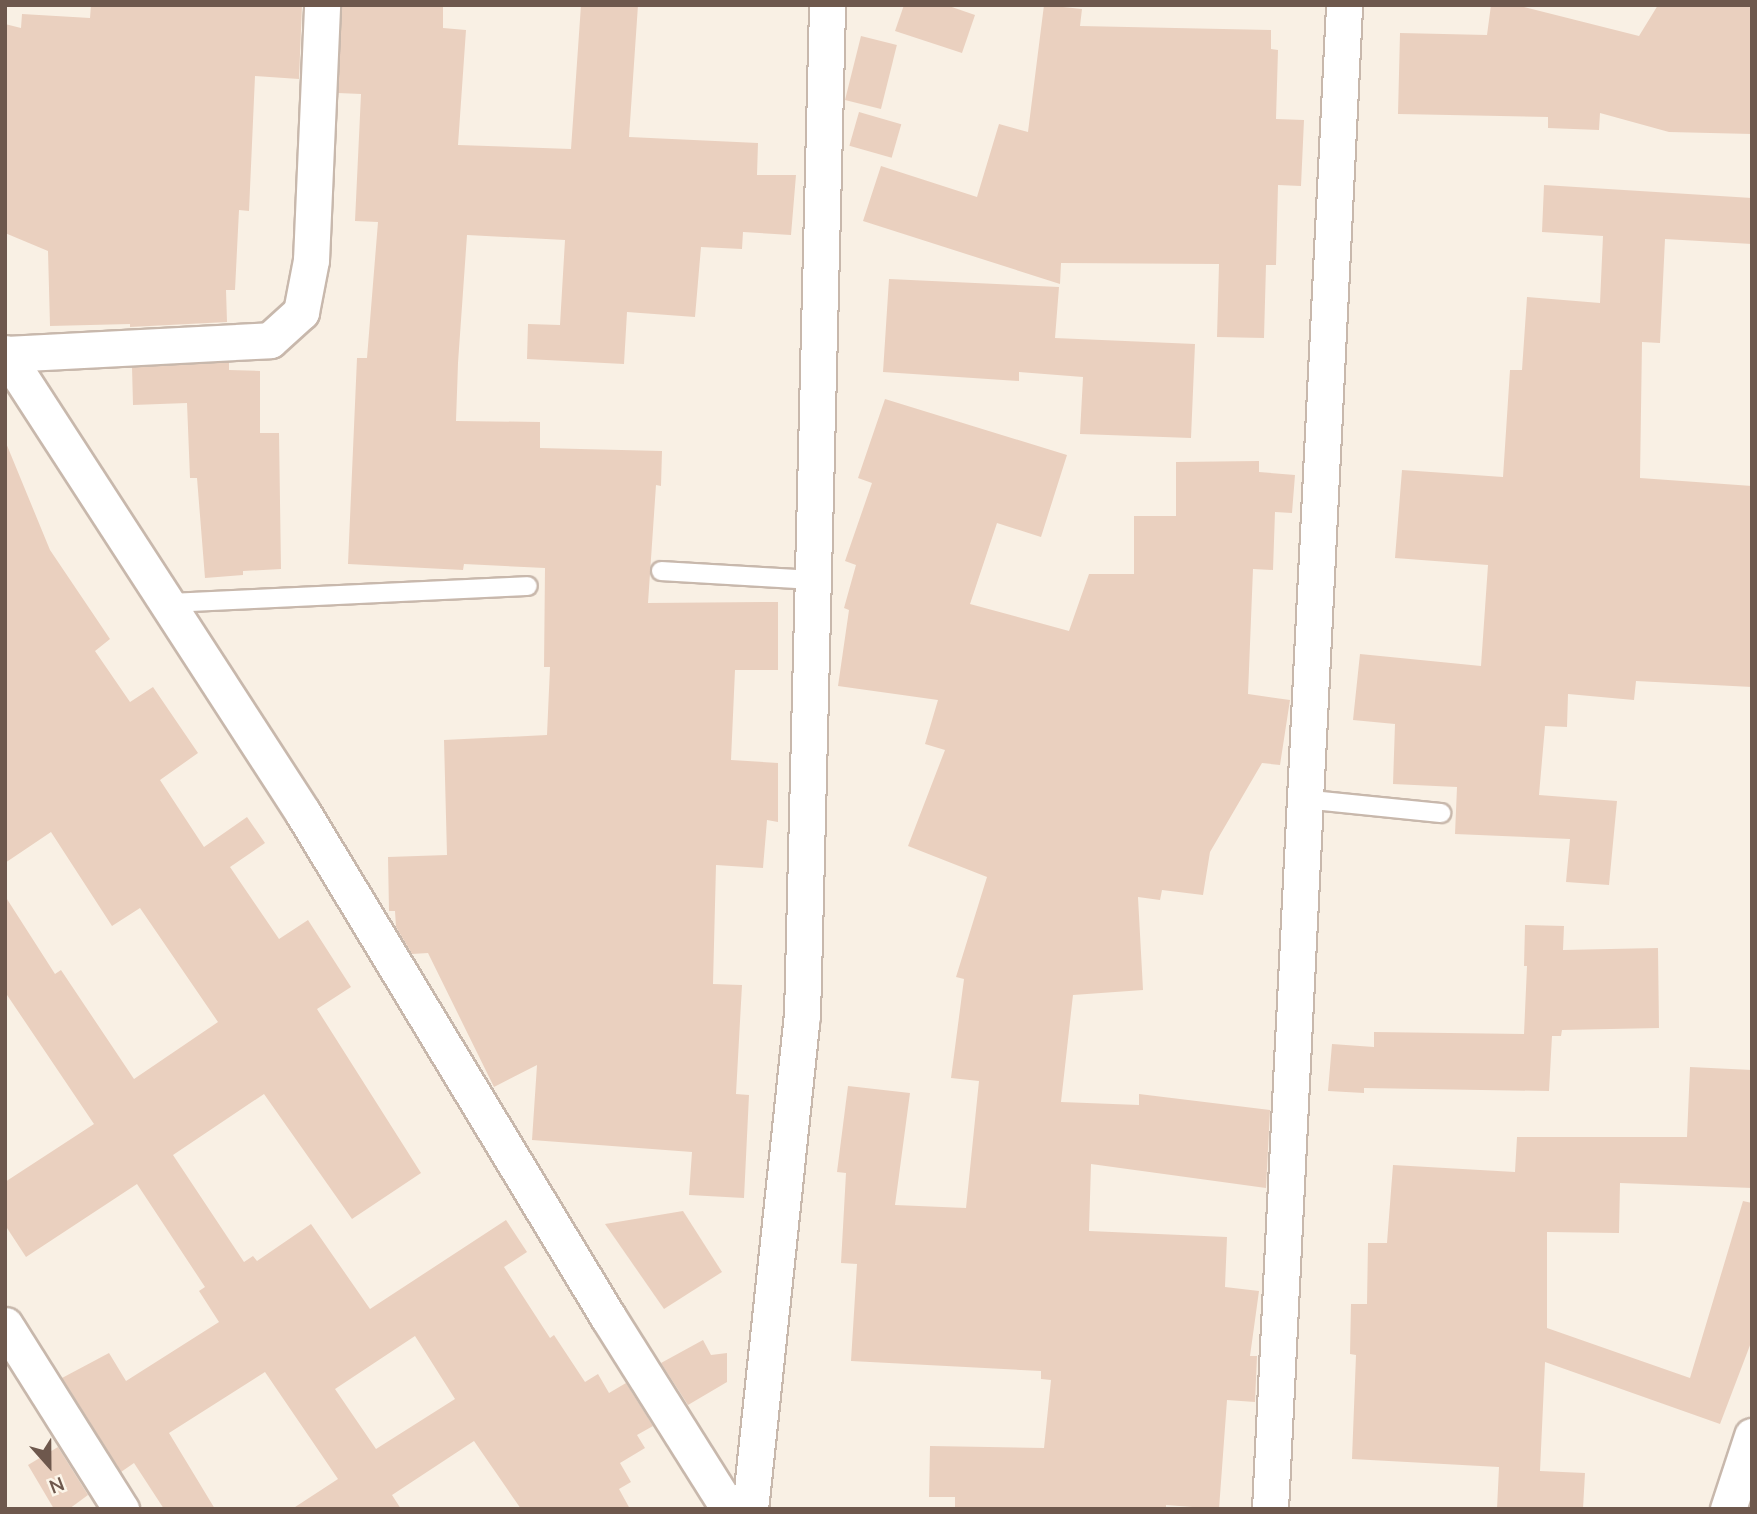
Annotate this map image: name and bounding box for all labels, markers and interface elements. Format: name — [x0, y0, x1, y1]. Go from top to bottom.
north arrow — [14, 1430, 84, 1500]
text: N — [45, 1470, 68, 1499]

